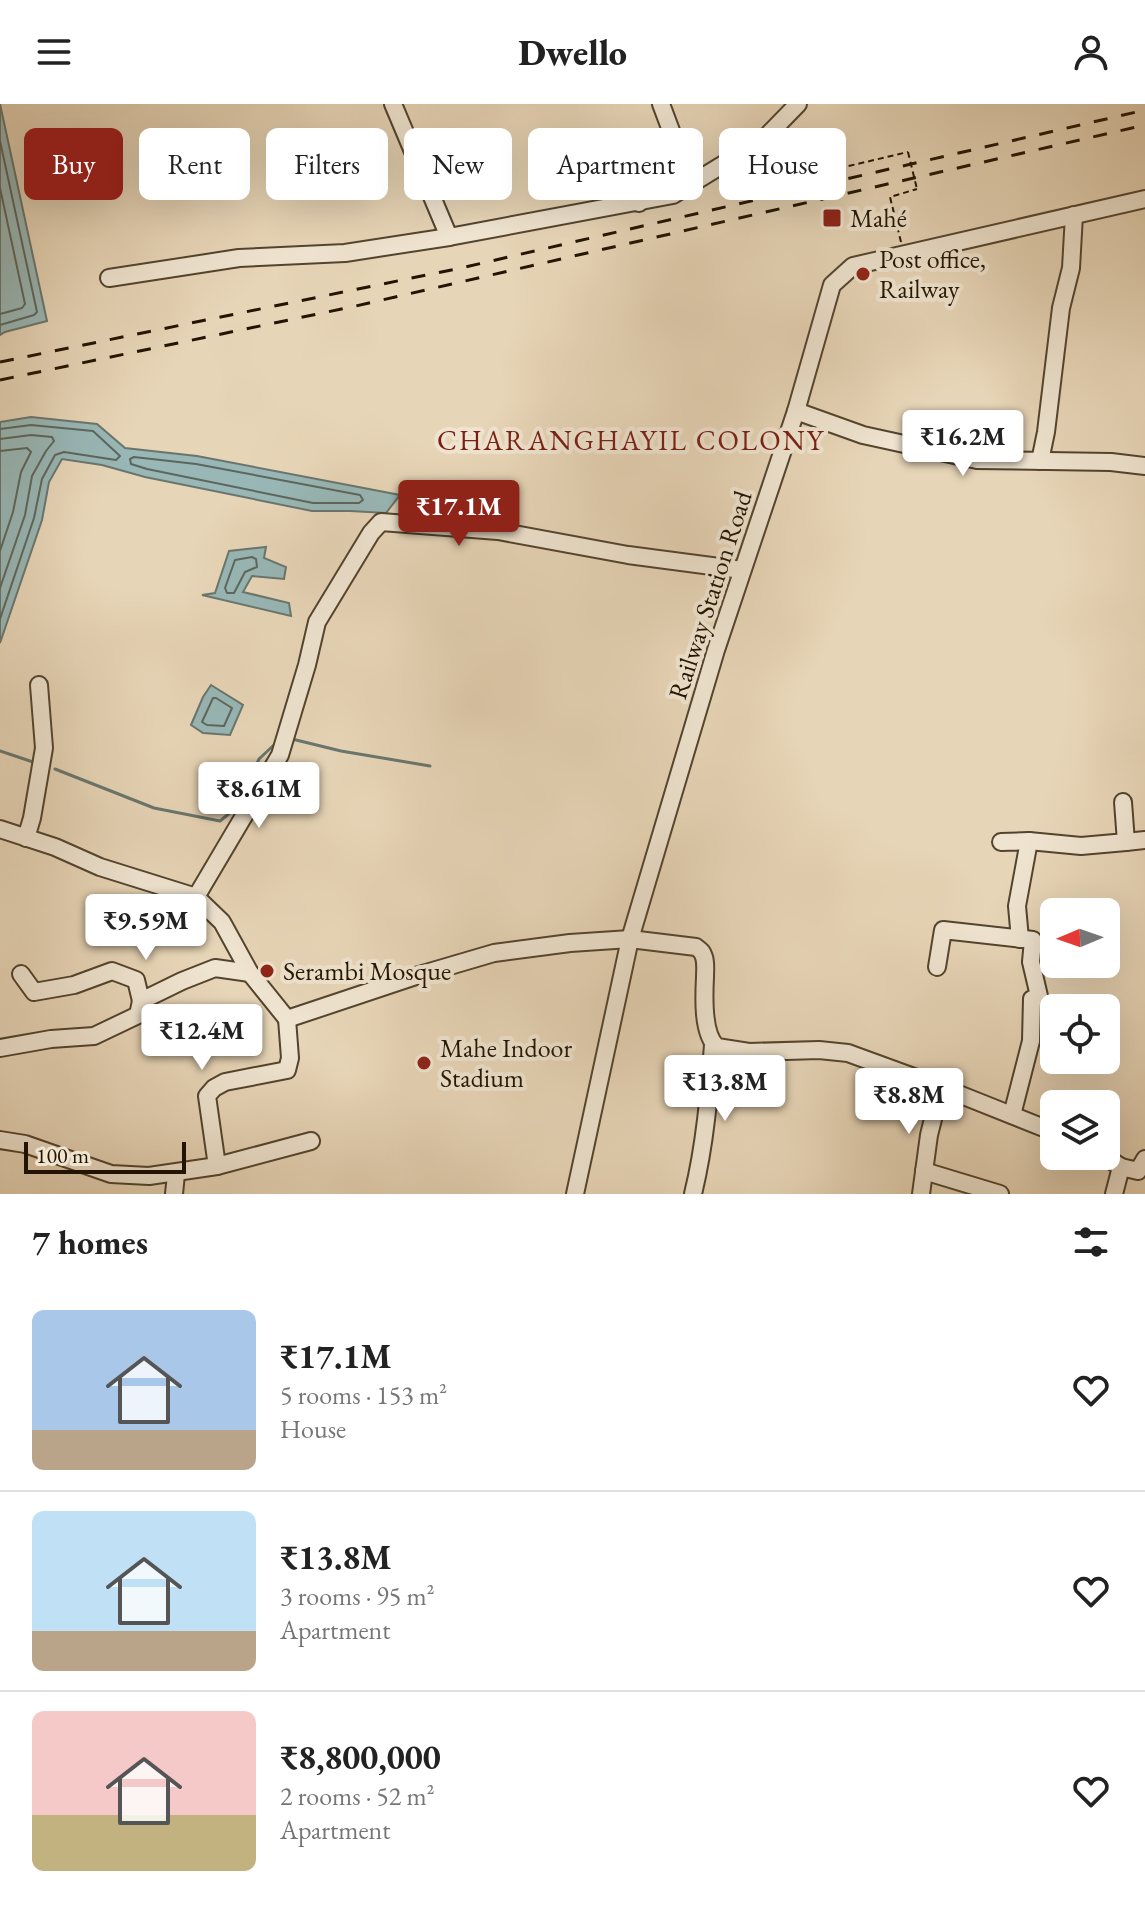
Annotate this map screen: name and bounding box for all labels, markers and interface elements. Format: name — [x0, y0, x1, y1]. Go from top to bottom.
text: Dwello — [518, 29, 627, 76]
icon: menu — [32, 30, 76, 74]
icon: person — [1069, 30, 1113, 74]
chip: Buy — [24, 128, 123, 200]
chip: Rent — [139, 128, 250, 200]
chip: Filters — [266, 128, 388, 200]
chip: New — [404, 128, 512, 200]
chip: Apartment — [528, 128, 703, 200]
chip: House — [719, 128, 846, 200]
place label: Mahé — [850, 201, 907, 235]
marker: Mahé — [821, 207, 843, 229]
place label: Post office, Railway — [879, 242, 986, 306]
marker: Post office, Railway — [854, 265, 872, 283]
pin: ₹16.2M — [898, 410, 1028, 478]
text: ₹16.2M — [920, 419, 1006, 453]
district label: CHARANGHAYIL COLONY — [437, 422, 825, 458]
pin: ₹17.1M — [394, 480, 524, 548]
street label: Railway Station Road — [660, 486, 760, 703]
text: ₹17.1M — [416, 489, 502, 523]
pin: ₹8.61M — [194, 762, 324, 830]
text: ₹8.61M — [216, 771, 302, 805]
pin: ₹9.59M — [81, 894, 211, 962]
north arrow — [1040, 898, 1120, 978]
map controls — [1040, 898, 1120, 1170]
text: ₹9.59M — [103, 903, 189, 937]
place label: Serambi Mosque — [283, 954, 451, 988]
marker: Serambi Mosque — [258, 962, 276, 980]
button: locate — [1040, 994, 1120, 1074]
pin: ₹12.4M — [137, 1004, 267, 1072]
text: ₹12.4M — [159, 1013, 245, 1047]
place label: Mahe Indoor Stadium — [440, 1031, 572, 1095]
marker: Mahe Indoor Stadium — [415, 1054, 433, 1072]
pin: ₹13.8M — [660, 1055, 790, 1123]
text: ₹13.8M — [682, 1064, 768, 1098]
pin: ₹8.8M — [853, 1068, 965, 1136]
text: ₹8.8M — [873, 1077, 945, 1111]
button: layers — [1040, 1090, 1120, 1170]
scale bar — [24, 1138, 186, 1174]
text: 100 m — [36, 1141, 89, 1170]
text: 7 homes — [32, 1220, 148, 1264]
icon: filters — [1069, 1220, 1113, 1264]
text: ₹17.1M — [280, 1334, 392, 1378]
icon: home — [96, 1342, 192, 1438]
icon: heart — [1069, 1368, 1113, 1412]
text: 5 rooms · 153 m² — [280, 1378, 447, 1412]
text: House — [280, 1412, 346, 1446]
text: ₹13.8M — [280, 1535, 392, 1579]
icon: home — [96, 1543, 192, 1639]
icon: heart — [1069, 1569, 1113, 1613]
text: 3 rooms · 95 m² — [280, 1579, 435, 1613]
text: Apartment — [280, 1613, 390, 1647]
text: ₹8,800,000 — [280, 1735, 441, 1779]
icon: home — [96, 1743, 192, 1839]
icon: heart — [1069, 1769, 1113, 1813]
text: 2 rooms · 52 m² — [280, 1779, 435, 1813]
text: Apartment — [280, 1813, 390, 1847]

